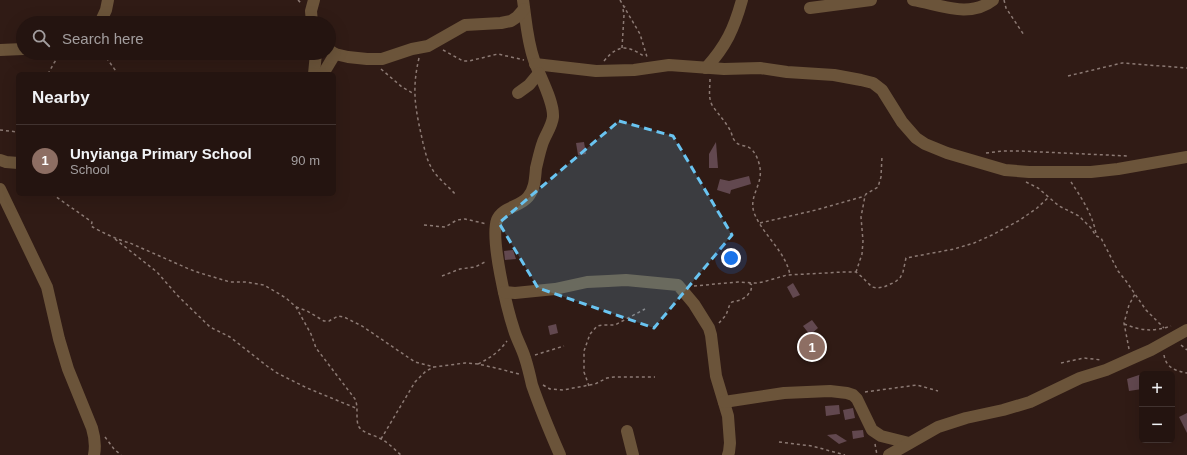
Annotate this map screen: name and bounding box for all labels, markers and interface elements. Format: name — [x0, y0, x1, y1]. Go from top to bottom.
search box — [16, 16, 336, 60]
icon: search — [30, 27, 52, 49]
text: Search here — [62, 30, 144, 47]
text: Nearby — [32, 88, 90, 107]
text: Unyianga Primary School — [70, 145, 252, 162]
text: 1 — [41, 153, 49, 168]
text: 90 m — [291, 153, 320, 168]
text: School — [70, 162, 110, 177]
your location — [721, 248, 741, 268]
pin: 1 — [799, 332, 825, 362]
map controls — [1139, 371, 1175, 443]
button: + — [1139, 371, 1175, 407]
button: − — [1139, 407, 1175, 443]

